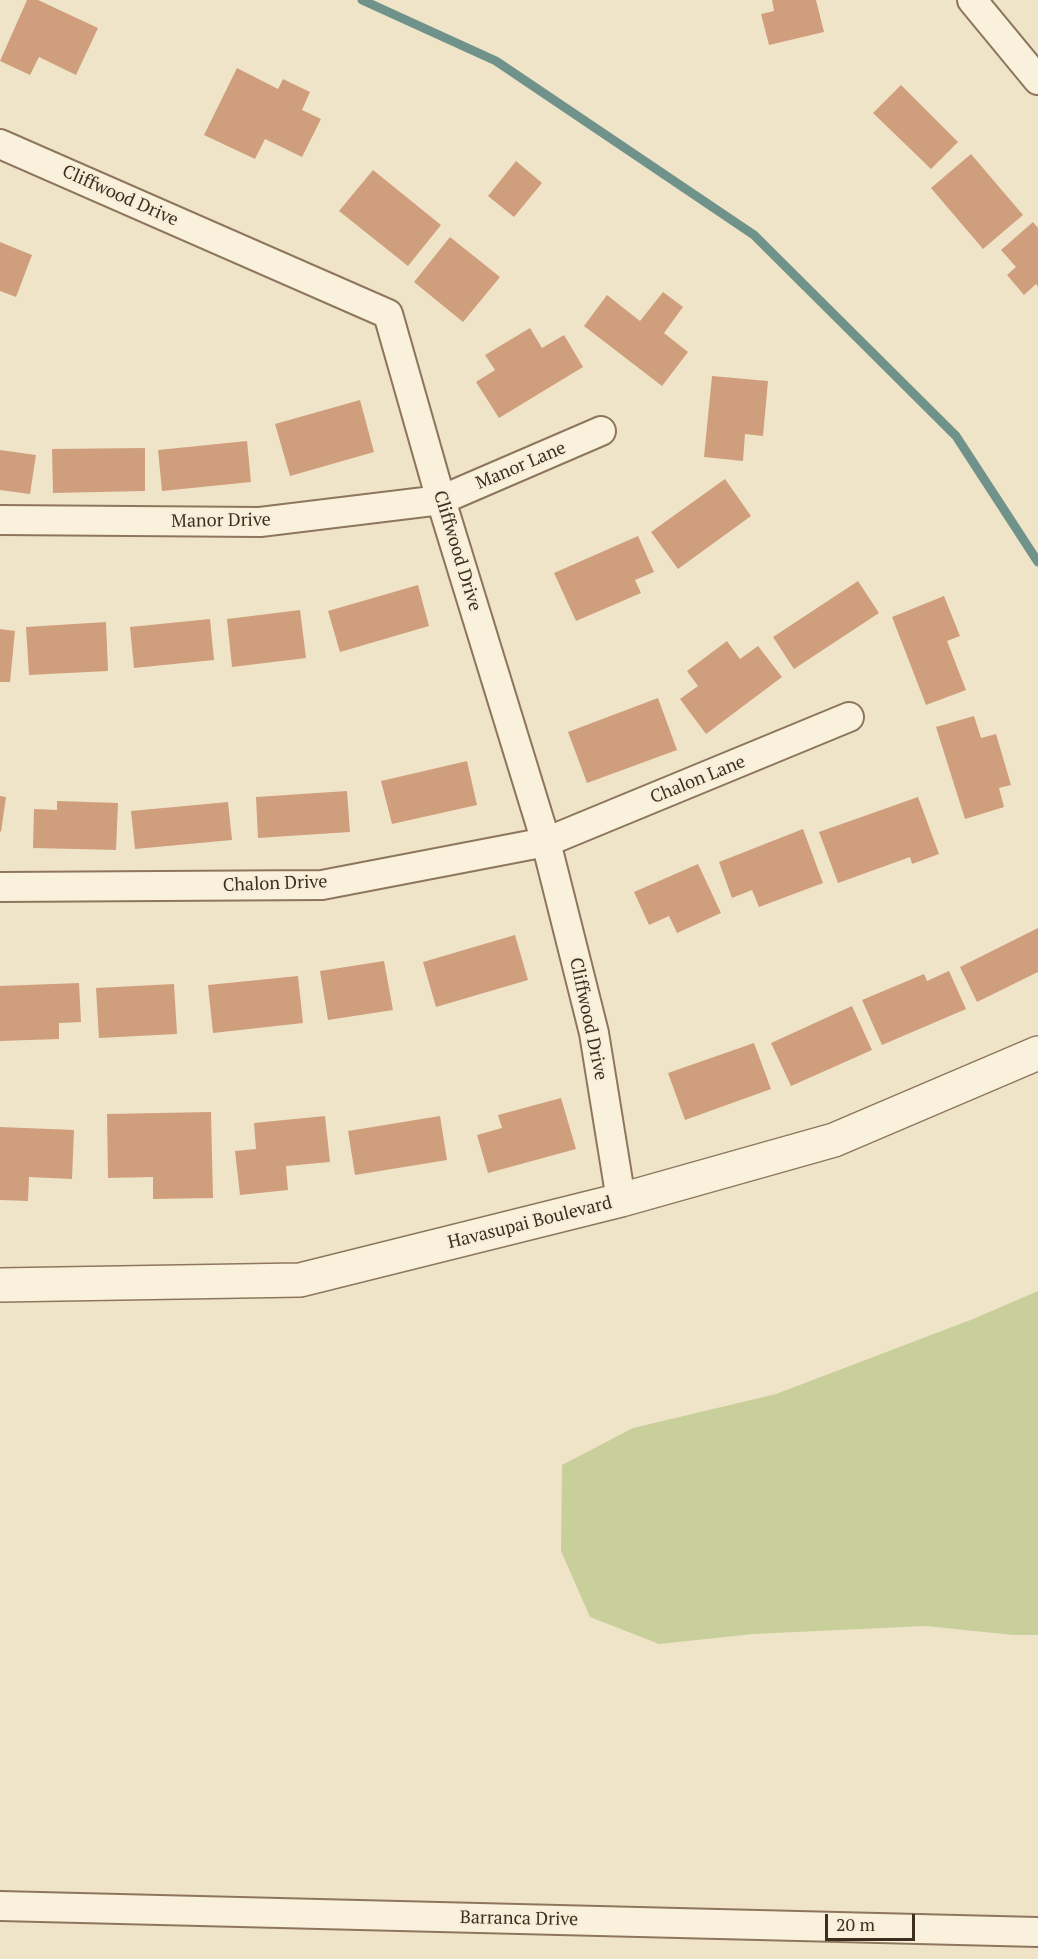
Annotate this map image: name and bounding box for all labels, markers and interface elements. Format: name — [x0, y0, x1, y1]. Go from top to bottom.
street label: Cliffwood Drive — [59, 161, 181, 231]
street label: Manor Lane — [473, 437, 569, 495]
street label: Cliffwood Drive — [428, 488, 486, 614]
street label: Manor Drive — [171, 509, 271, 533]
street label: Chalon Lane — [647, 751, 749, 809]
street label: Chalon Drive — [222, 871, 328, 897]
street label: Cliffwood Drive — [564, 956, 612, 1082]
street label: Havasupai Boulevard — [446, 1192, 614, 1254]
scale bar — [828, 1902, 918, 1940]
street label: Barranca Drive — [460, 1907, 578, 1931]
text: 20 m — [836, 1912, 875, 1936]

